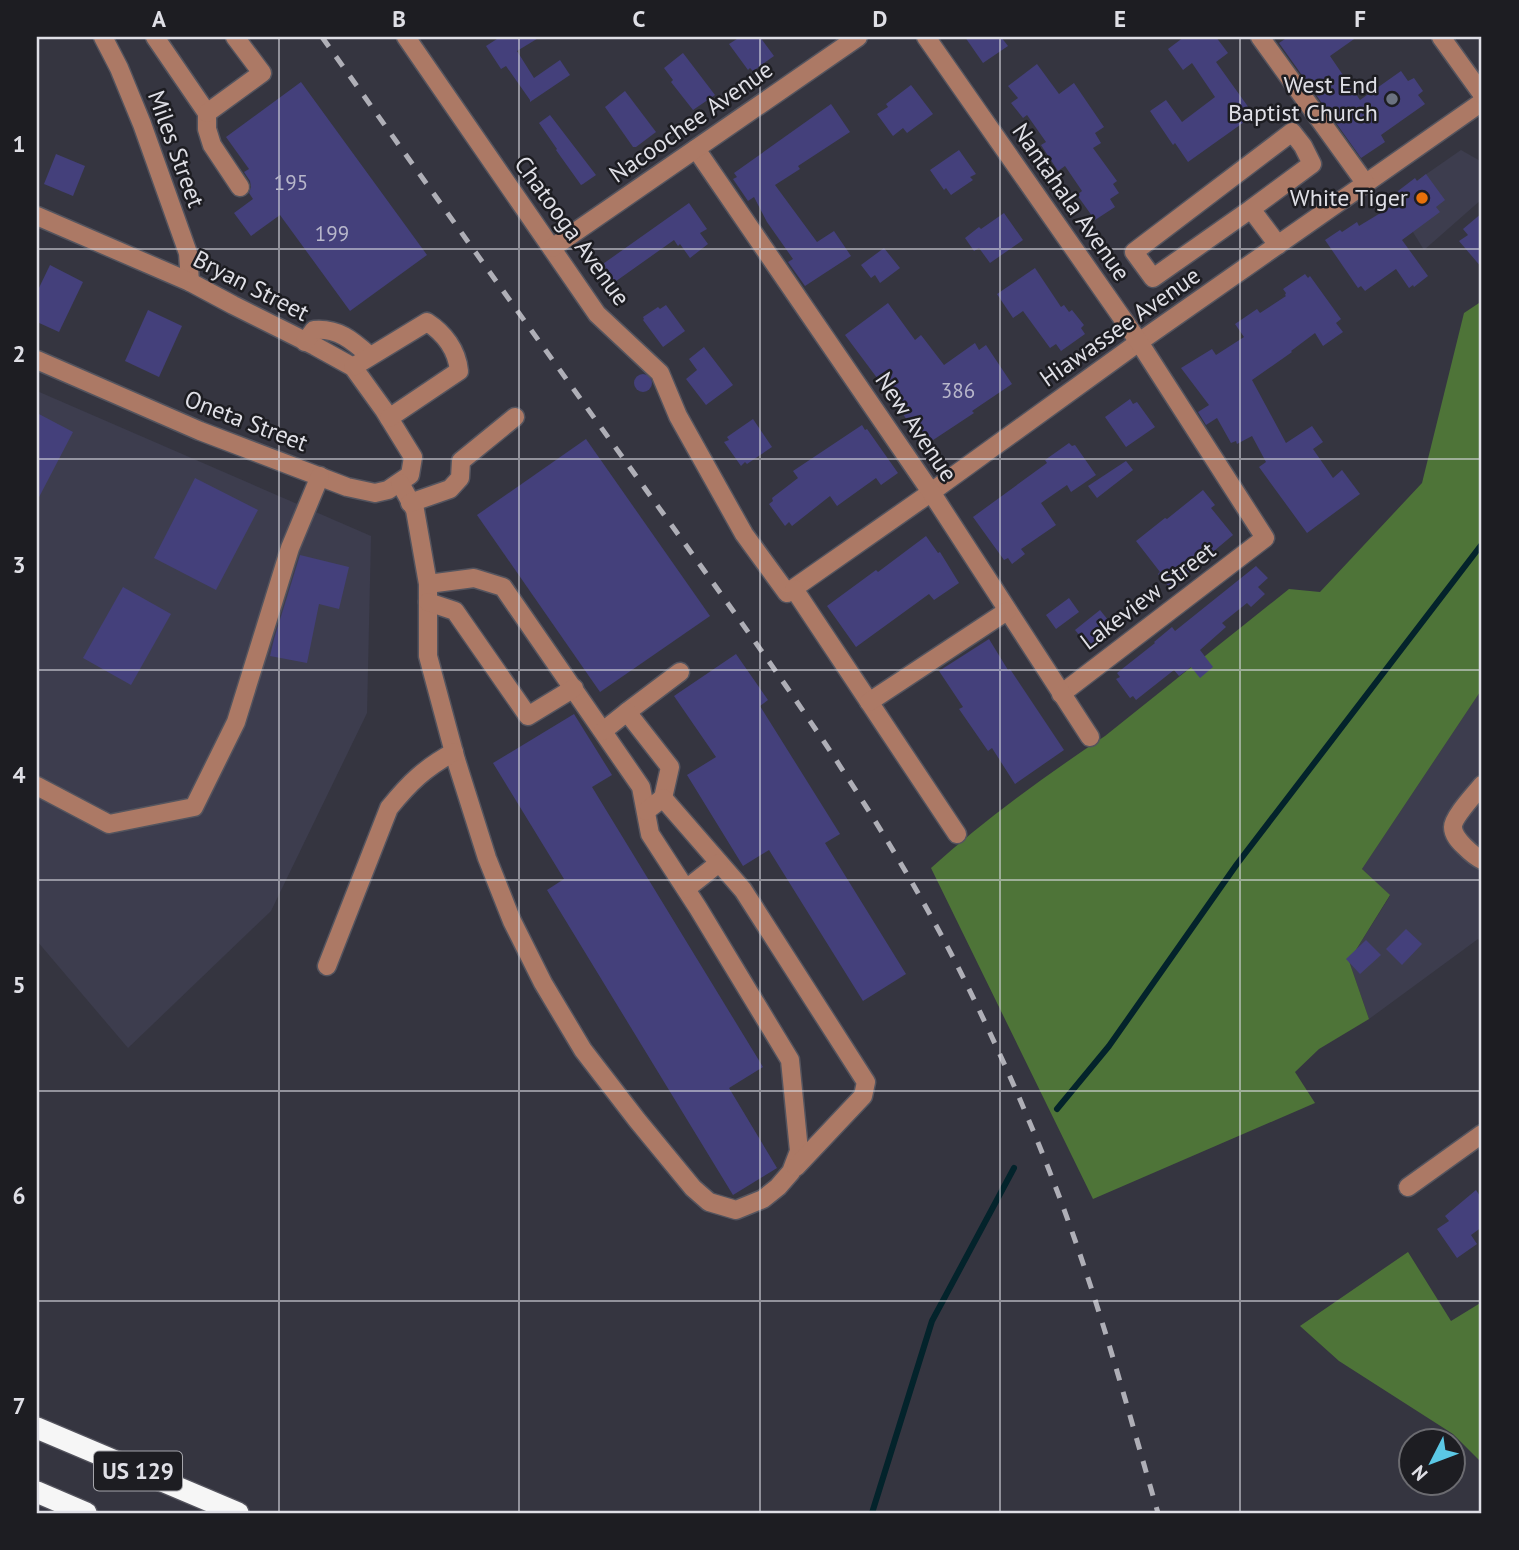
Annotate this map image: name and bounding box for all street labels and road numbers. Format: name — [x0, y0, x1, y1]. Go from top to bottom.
street label: Nacoochee Avenue — [603, 54, 779, 190]
street label: Miles Street — [141, 86, 212, 212]
street label: Nantahala Avenue — [1005, 117, 1137, 287]
street label: Chatooga Avenue — [508, 150, 637, 312]
street label: Bryan Street — [188, 243, 314, 328]
street label: Hiawassee Avenue — [1033, 260, 1206, 393]
street label: New Avenue — [868, 366, 964, 488]
street label: Oneta Street — [180, 383, 312, 458]
street label: Lakeview Street — [1074, 535, 1221, 657]
road number: US 129 — [94, 1452, 182, 1490]

